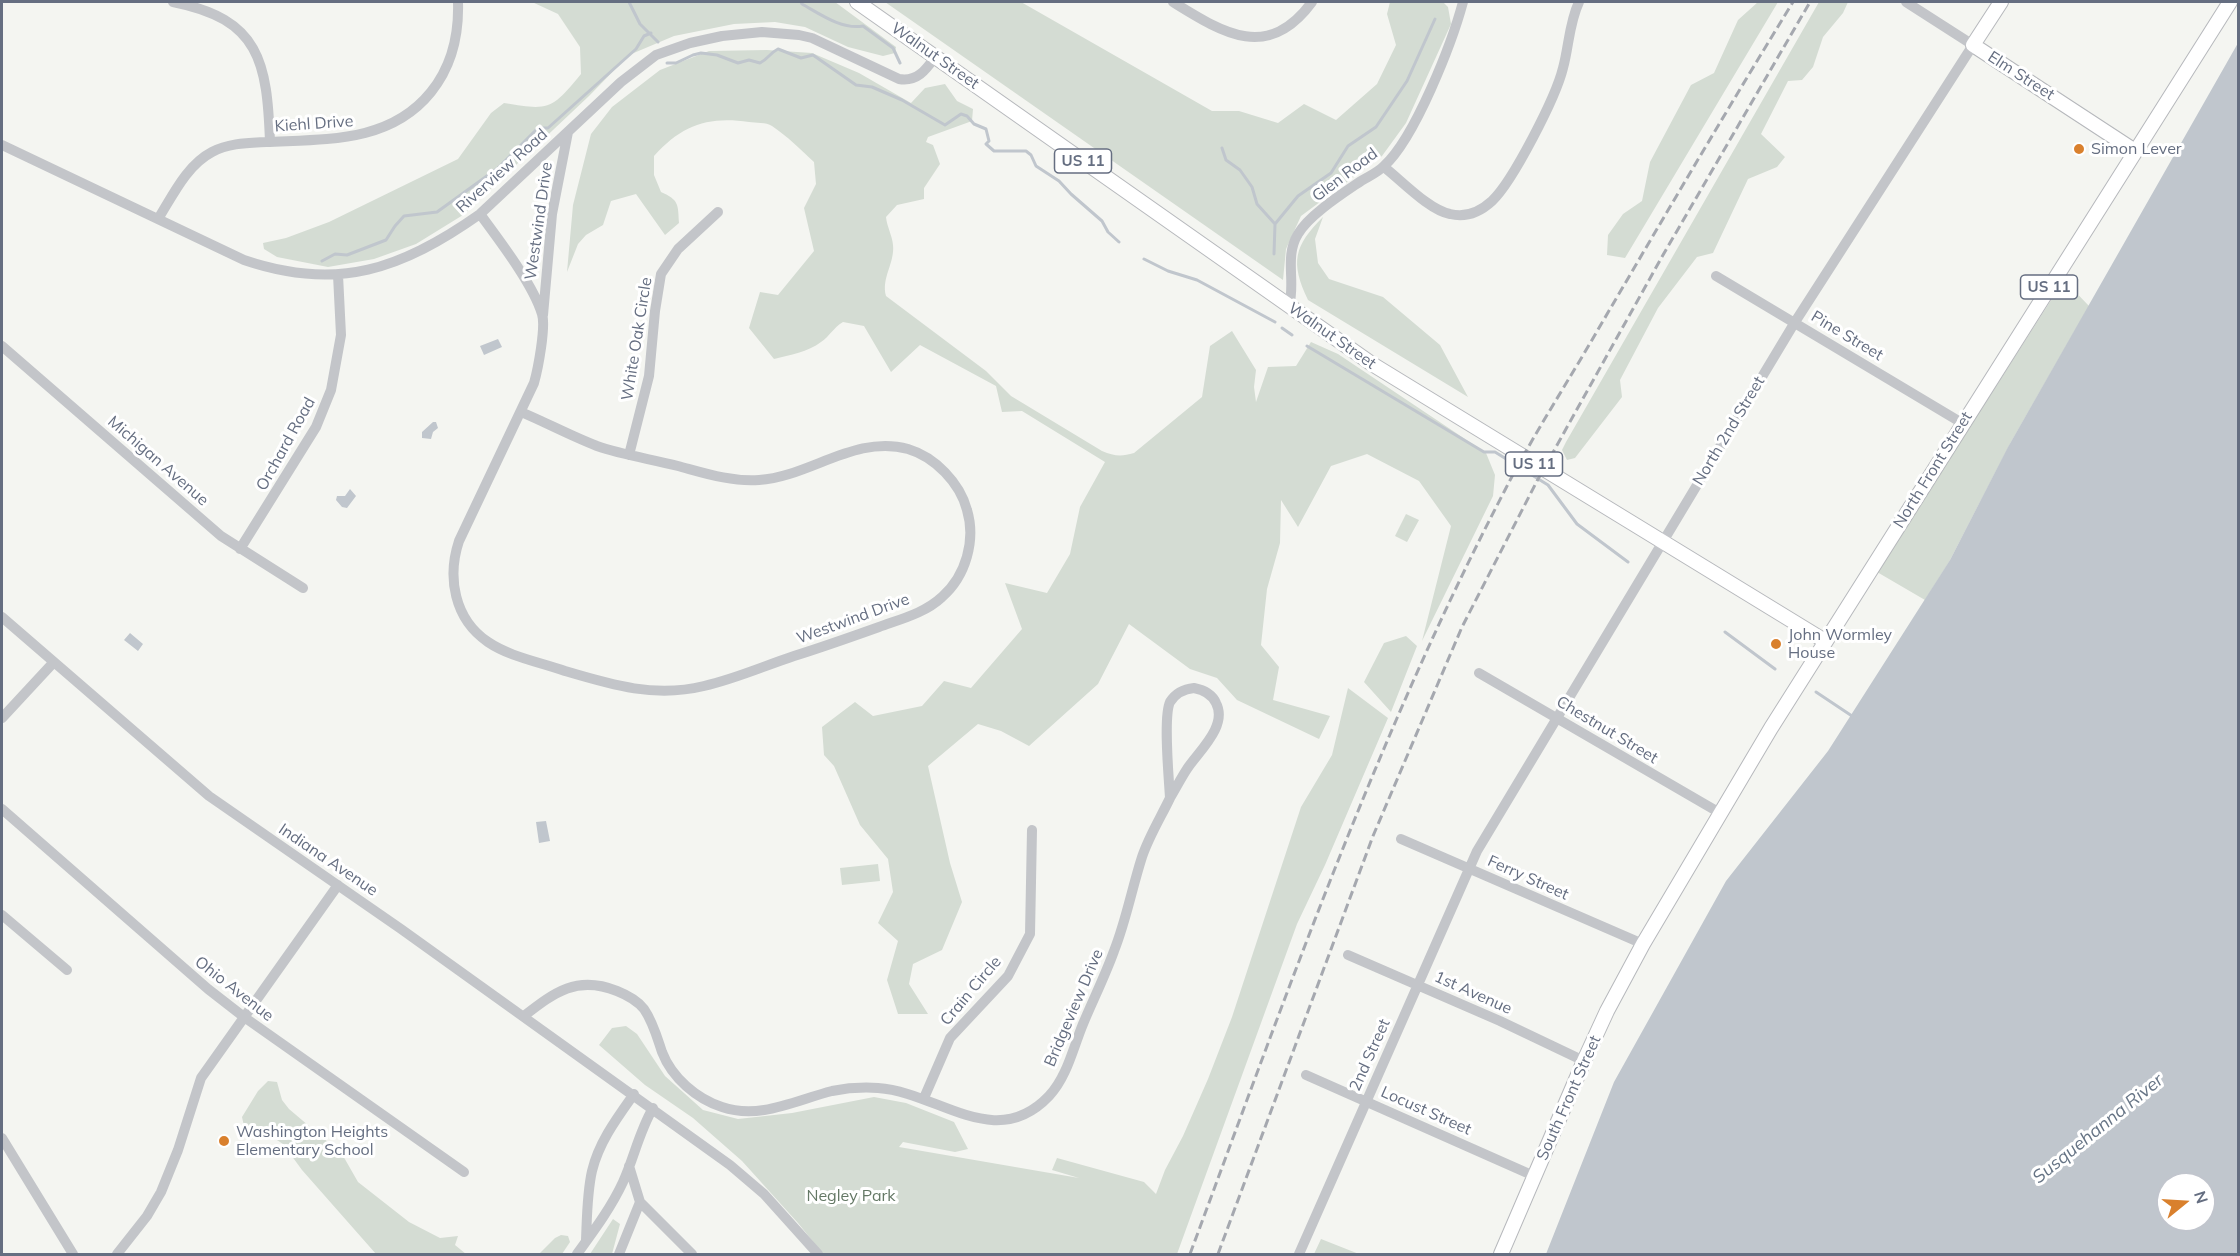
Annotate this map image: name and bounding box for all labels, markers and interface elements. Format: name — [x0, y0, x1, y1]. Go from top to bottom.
street label: Walnut Street — [887, 19, 983, 93]
street label: Elm Street — [1984, 47, 2058, 105]
street label: Kiehl Drive — [274, 112, 354, 136]
street label: Riverview Road — [452, 125, 552, 217]
place label: Simon Lever — [2091, 139, 2182, 159]
marker: Simon Lever — [2072, 142, 2086, 156]
street label: Glen Road — [1308, 144, 1382, 206]
road number: US 11 — [1054, 149, 1112, 173]
street label: Westwind Drive — [521, 161, 557, 281]
road number: US 11 — [2020, 275, 2078, 299]
street label: White Oak Circle — [618, 276, 656, 402]
street label: Walnut Street — [1284, 299, 1380, 373]
street label: Pine Street — [1807, 307, 1887, 365]
street label: North 2nd Street — [1689, 373, 1769, 489]
street label: Orchard Road — [252, 394, 320, 494]
street label: North Front Street — [1889, 408, 1977, 532]
street label: Michigan Avenue — [104, 412, 212, 510]
road number: US 11 — [1506, 452, 1562, 476]
street label: Westwind Drive — [794, 590, 912, 648]
place label: John Wormley House — [1788, 625, 1892, 663]
marker: John Wormley House — [1769, 637, 1783, 651]
street label: Chestnut Street — [1553, 692, 1661, 768]
street label: Indiana Avenue — [275, 820, 381, 900]
street label: Ferry Street — [1485, 852, 1571, 904]
street label: Bridgeview Drive — [1041, 946, 1107, 1070]
street label: Ohio Avenue — [191, 952, 277, 1026]
street label: Crain Circle — [936, 952, 1006, 1030]
street label: 1st Avenue — [1431, 967, 1515, 1019]
street label: 2nd Street — [1346, 1016, 1394, 1094]
street label: South Front Street — [1533, 1033, 1605, 1163]
water label: Susquehanna River — [2028, 1070, 2168, 1188]
street label: Locust Street — [1378, 1083, 1474, 1139]
place label: Washington Heights Elementary School — [236, 1122, 388, 1160]
marker: Washington Heights Elementary School — [217, 1134, 231, 1148]
north arrow — [2156, 1172, 2216, 1232]
park label: Negley Park — [806, 1186, 896, 1206]
text: N — [2190, 1188, 2213, 1206]

